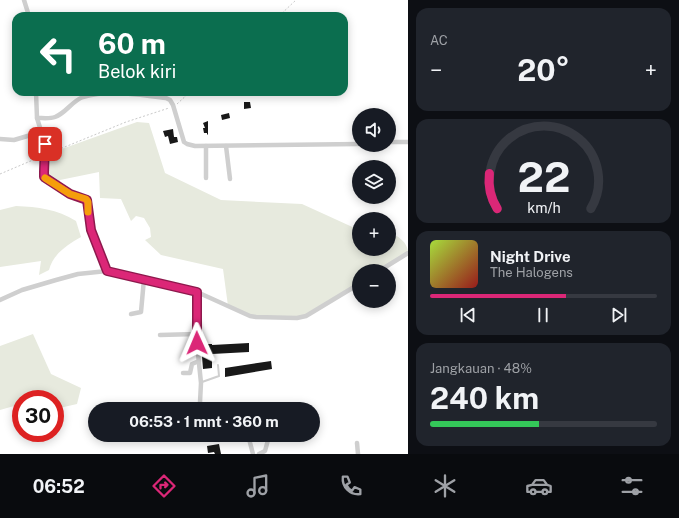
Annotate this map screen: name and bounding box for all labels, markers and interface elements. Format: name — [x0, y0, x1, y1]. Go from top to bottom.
text: 60 m — [98, 27, 166, 60]
icon: left — [32, 28, 84, 80]
text: AC — [430, 33, 448, 48]
text: 20° — [517, 52, 570, 88]
text: − — [430, 57, 442, 83]
text: + — [645, 57, 657, 83]
text: Belok kiri — [98, 61, 176, 82]
map controls — [352, 108, 396, 308]
button: sound — [352, 108, 396, 152]
pin — [28, 127, 62, 161]
icon: arrive — [34, 133, 56, 155]
text: 22 — [517, 152, 570, 201]
button: layers — [352, 160, 396, 204]
text: km/h — [527, 199, 560, 216]
button: + — [352, 212, 396, 256]
text: Night Drive — [490, 248, 571, 265]
button: − — [352, 264, 396, 308]
text: The Halogens — [490, 265, 573, 280]
icon: previous — [457, 304, 479, 326]
icon: pause — [532, 304, 554, 326]
icon: next — [608, 304, 630, 326]
position arrow — [176, 322, 218, 364]
text: Jangkauan · 48% — [430, 361, 532, 376]
text: 240 km — [430, 380, 539, 416]
speed limit sign: 30 — [12, 390, 64, 442]
text: 06:53 · 1 mnt · 360 m — [129, 413, 279, 430]
icon: directions — [150, 472, 178, 500]
icon: music — [244, 472, 272, 500]
icon: phone — [337, 472, 365, 500]
icon: climate — [431, 472, 459, 500]
icon: car — [525, 472, 553, 500]
icon: filters — [618, 472, 646, 500]
text: 06:52 — [33, 476, 85, 497]

